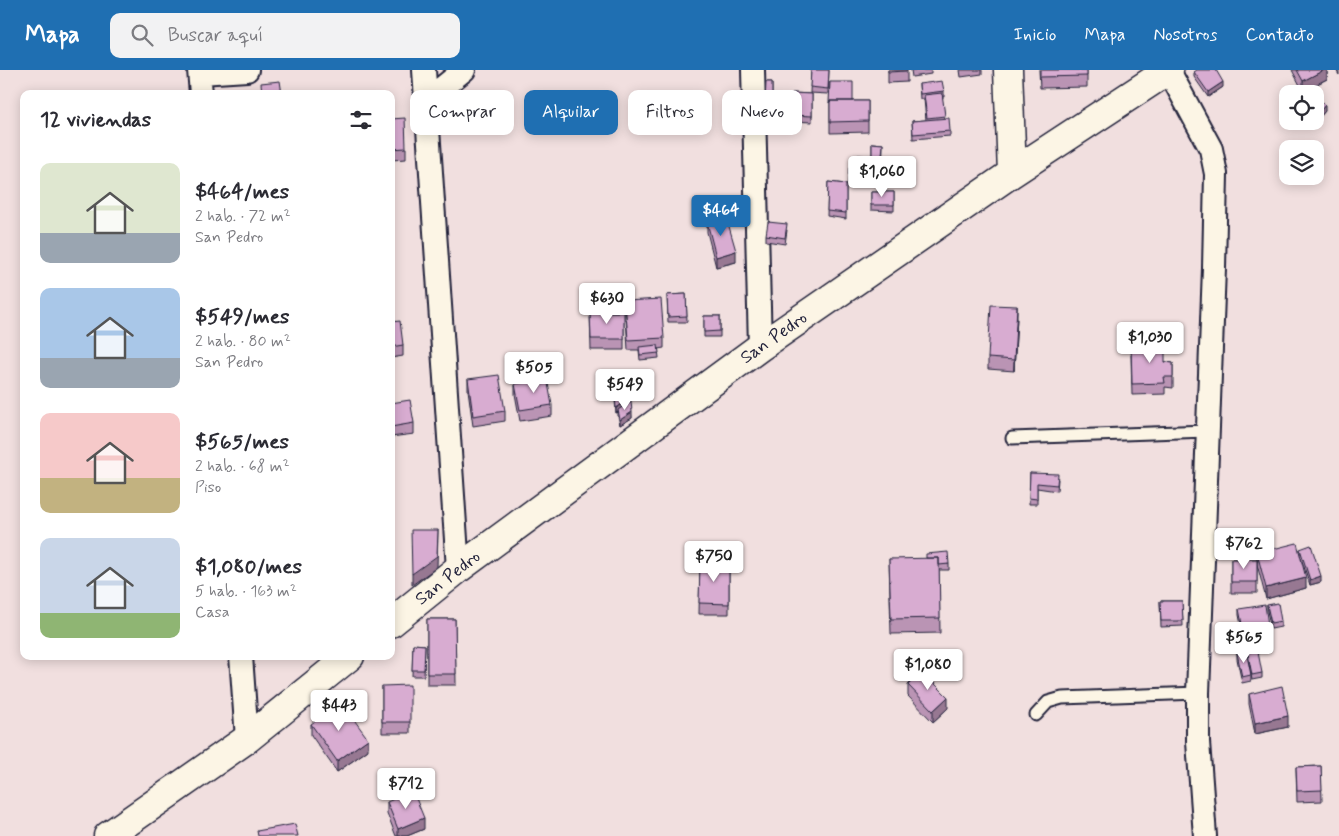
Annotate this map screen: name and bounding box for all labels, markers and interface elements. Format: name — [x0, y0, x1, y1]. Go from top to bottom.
search box — [110, 13, 460, 58]
text: Mapa — [25, 20, 80, 51]
icon: search — [128, 21, 156, 49]
text: Buscar aquí — [168, 23, 263, 48]
text: Inicio — [1014, 23, 1056, 47]
text: Mapa — [1084, 23, 1125, 47]
text: Nosotros — [1153, 23, 1218, 47]
text: Contacto — [1246, 23, 1314, 47]
map controls — [1279, 85, 1324, 185]
button: locate — [1279, 85, 1324, 130]
chip: Comprar — [410, 90, 514, 135]
chip: Alquilar — [524, 90, 618, 135]
chip: Filtros — [628, 90, 712, 135]
chip: Nuevo — [722, 90, 802, 135]
text: 12 viviendas — [40, 106, 151, 134]
icon: filters — [347, 106, 375, 134]
button: layers — [1279, 140, 1324, 185]
pin: $1,060 — [841, 156, 923, 198]
text: $1,060 — [859, 161, 905, 182]
text: $464/mes — [195, 178, 289, 206]
icon: home — [80, 183, 140, 243]
pin: $464 — [691, 194, 751, 237]
text: $464 — [702, 200, 740, 221]
text: 2 hab. · 72 m² — [195, 206, 291, 227]
text: San Pedro — [195, 227, 263, 248]
pin: $630 — [577, 282, 637, 325]
text: $630 — [590, 288, 624, 309]
text: $549/mes — [195, 303, 289, 331]
street label: San Pedro — [736, 306, 812, 370]
icon: home — [80, 308, 140, 368]
pin: $1,030 — [1109, 322, 1191, 364]
text: $1,030 — [1128, 327, 1172, 348]
text: 2 hab. · 80 m² — [195, 331, 291, 352]
text: San Pedro — [195, 352, 263, 373]
pin: $505 — [504, 352, 564, 394]
text: $505 — [515, 357, 553, 378]
pin: $549 — [595, 368, 655, 411]
text: $549 — [606, 374, 644, 395]
text: $565/mes — [195, 428, 289, 456]
icon: home — [80, 433, 140, 493]
text: 2 hab. · 68 m² — [195, 456, 290, 477]
text: Piso — [195, 477, 221, 498]
pin: $762 — [1214, 528, 1274, 570]
text: $762 — [1225, 533, 1263, 554]
pin: $750 — [684, 540, 744, 583]
street label: San Pedro — [410, 545, 486, 611]
text: $750 — [695, 546, 733, 567]
text: $1,080/mes — [195, 553, 302, 581]
icon: home — [80, 558, 140, 618]
text: 5 hab. · 163 m² — [195, 581, 297, 602]
text: Casa — [195, 602, 230, 623]
pin: $565 — [1214, 622, 1274, 664]
text: $565 — [1226, 627, 1262, 648]
pin: $1,080 — [887, 648, 969, 691]
text: $1,080 — [905, 654, 951, 675]
pin: $443 — [309, 690, 369, 732]
text: $443 — [322, 695, 356, 716]
pin: $712 — [376, 768, 436, 810]
text: $712 — [388, 773, 424, 794]

